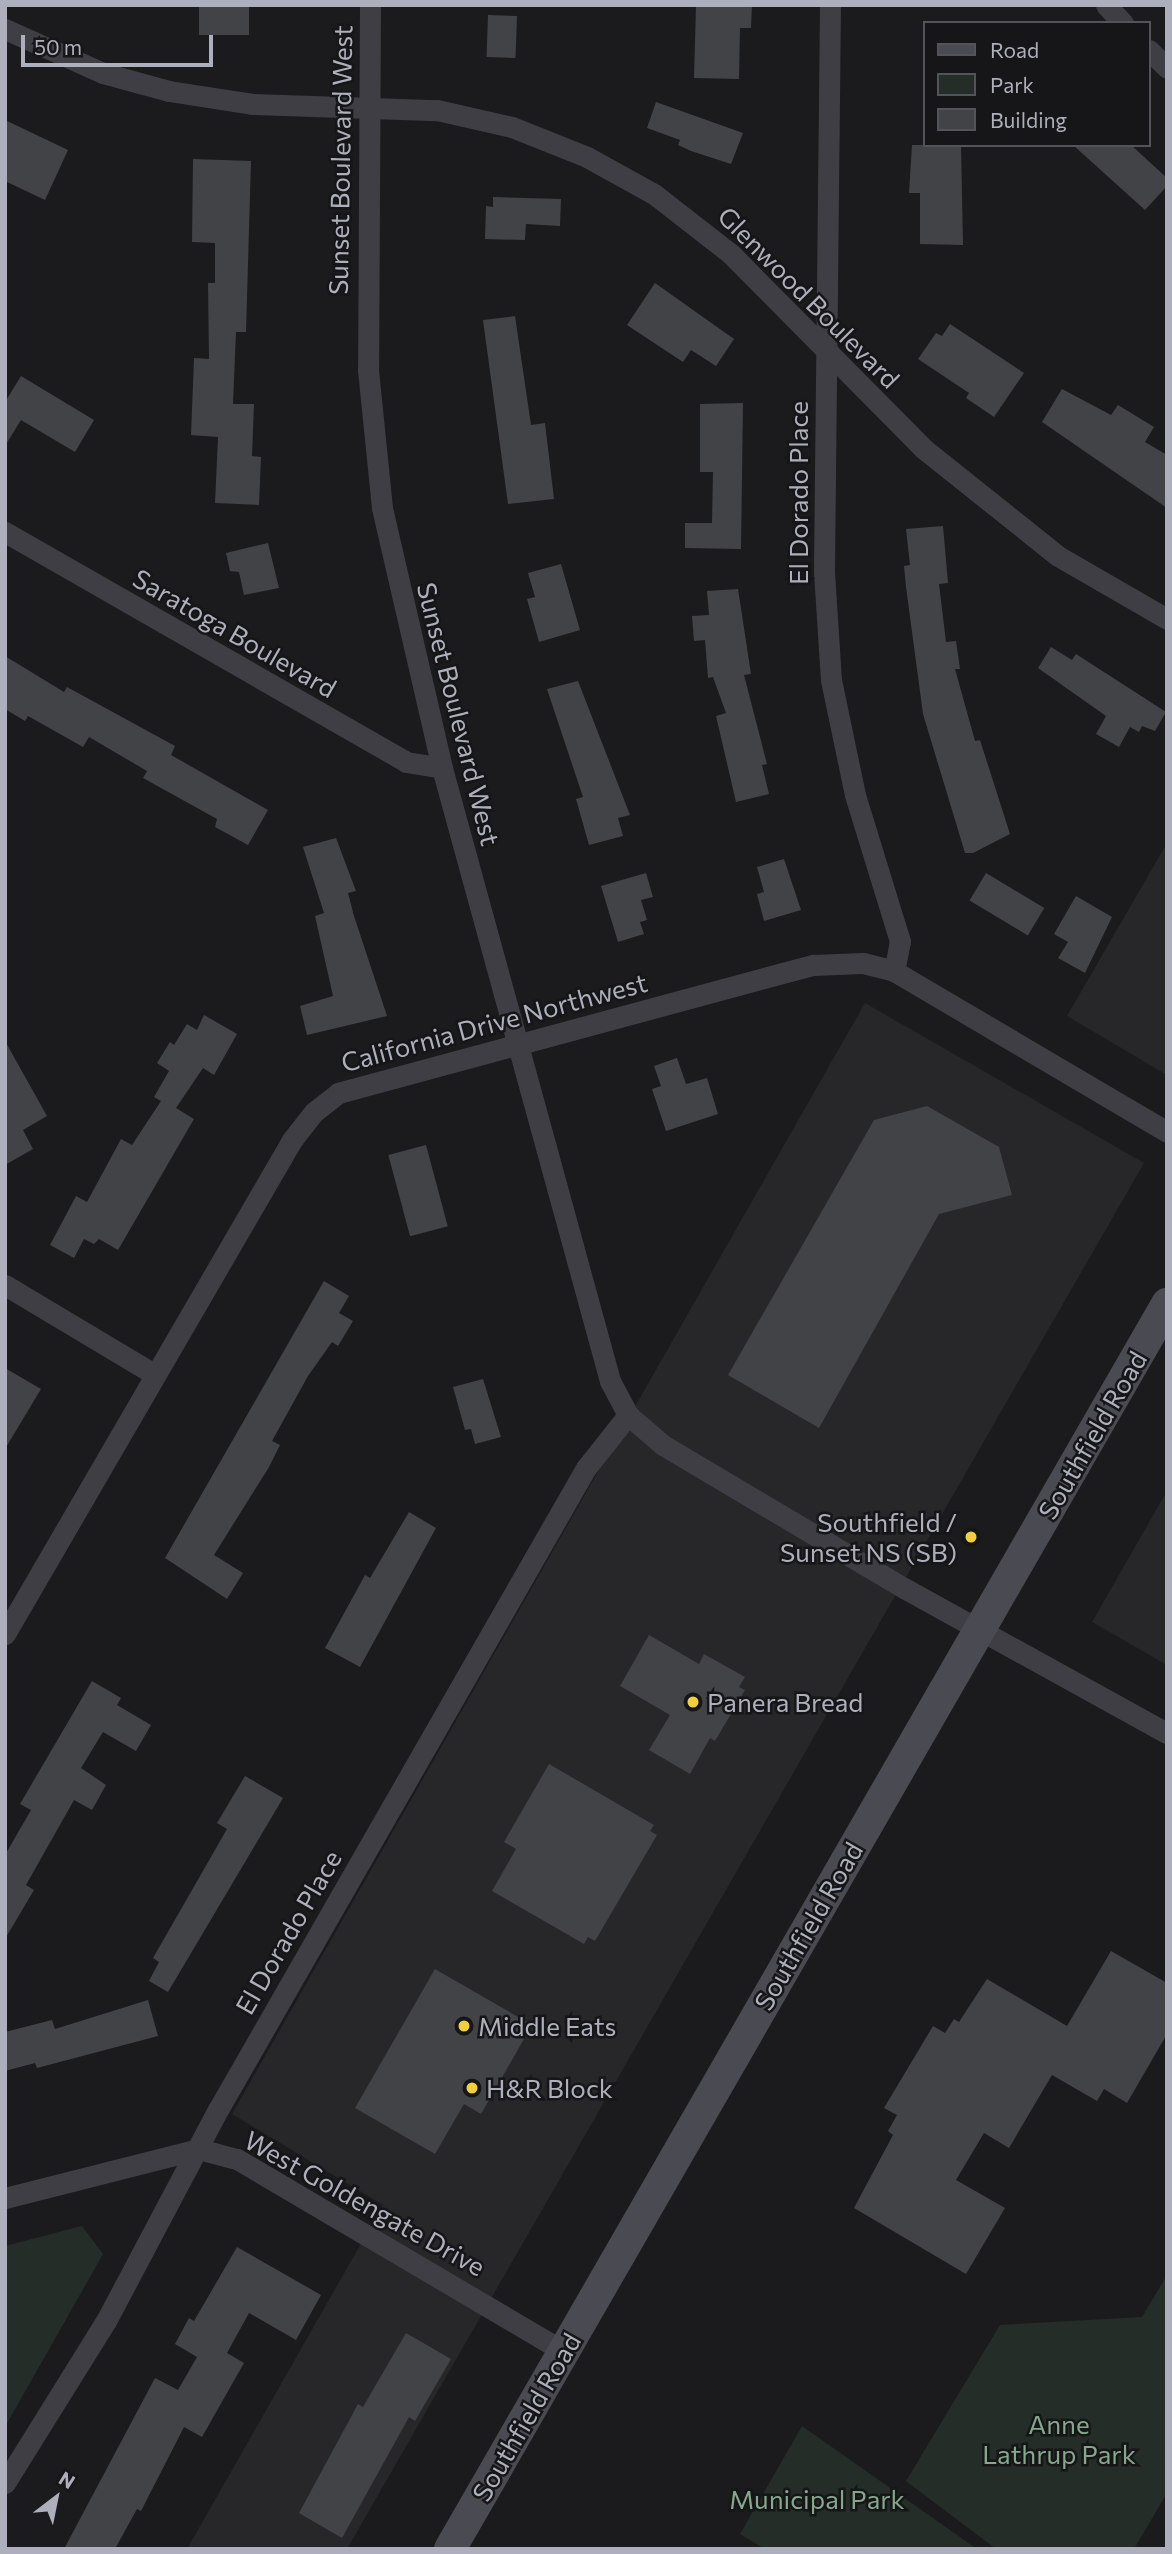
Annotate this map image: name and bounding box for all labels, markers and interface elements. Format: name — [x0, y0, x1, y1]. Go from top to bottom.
scale bar — [24, 21, 217, 65]
legend — [923, 21, 1151, 147]
street label: Sunset Boulevard West — [322, 25, 358, 295]
text: 50 m — [34, 34, 82, 59]
text: Road — [990, 37, 1039, 62]
text: Park — [990, 72, 1034, 97]
text: Building — [990, 107, 1067, 132]
street label: Glenwood Boulevard — [712, 200, 906, 394]
street label: El Dorado Place — [782, 401, 814, 585]
street label: Saratoga Boulevard — [128, 562, 342, 704]
street label: Sunset Boulevard West — [411, 579, 507, 849]
street label: California Drive Northwest — [338, 966, 650, 1078]
street label: Southfield Road — [1031, 1345, 1153, 1525]
place label: Southfield / Sunset NS (SB) — [780, 1506, 957, 1568]
marker: Southfield / Sunset NS (SB) — [963, 1529, 979, 1545]
place label: Panera Bread — [707, 1686, 863, 1718]
marker: Panera Bread — [685, 1694, 701, 1710]
street label: Southfield Road — [747, 1836, 869, 2016]
street label: El Dorado Place — [228, 1845, 348, 2019]
place label: Middle Eats — [478, 2010, 616, 2042]
marker: Middle Eats — [456, 2018, 472, 2034]
place label: H&R Block — [486, 2072, 613, 2104]
marker: H&R Block — [464, 2080, 480, 2096]
street label: West Goldengate Drive — [239, 2124, 491, 2282]
street label: Southfield Road — [465, 2327, 587, 2507]
park label: Anne Lathrup Park — [982, 2408, 1136, 2470]
north arrow — [21, 2463, 91, 2533]
text: N — [55, 2466, 80, 2493]
park label: Municipal Park — [729, 2483, 905, 2515]

